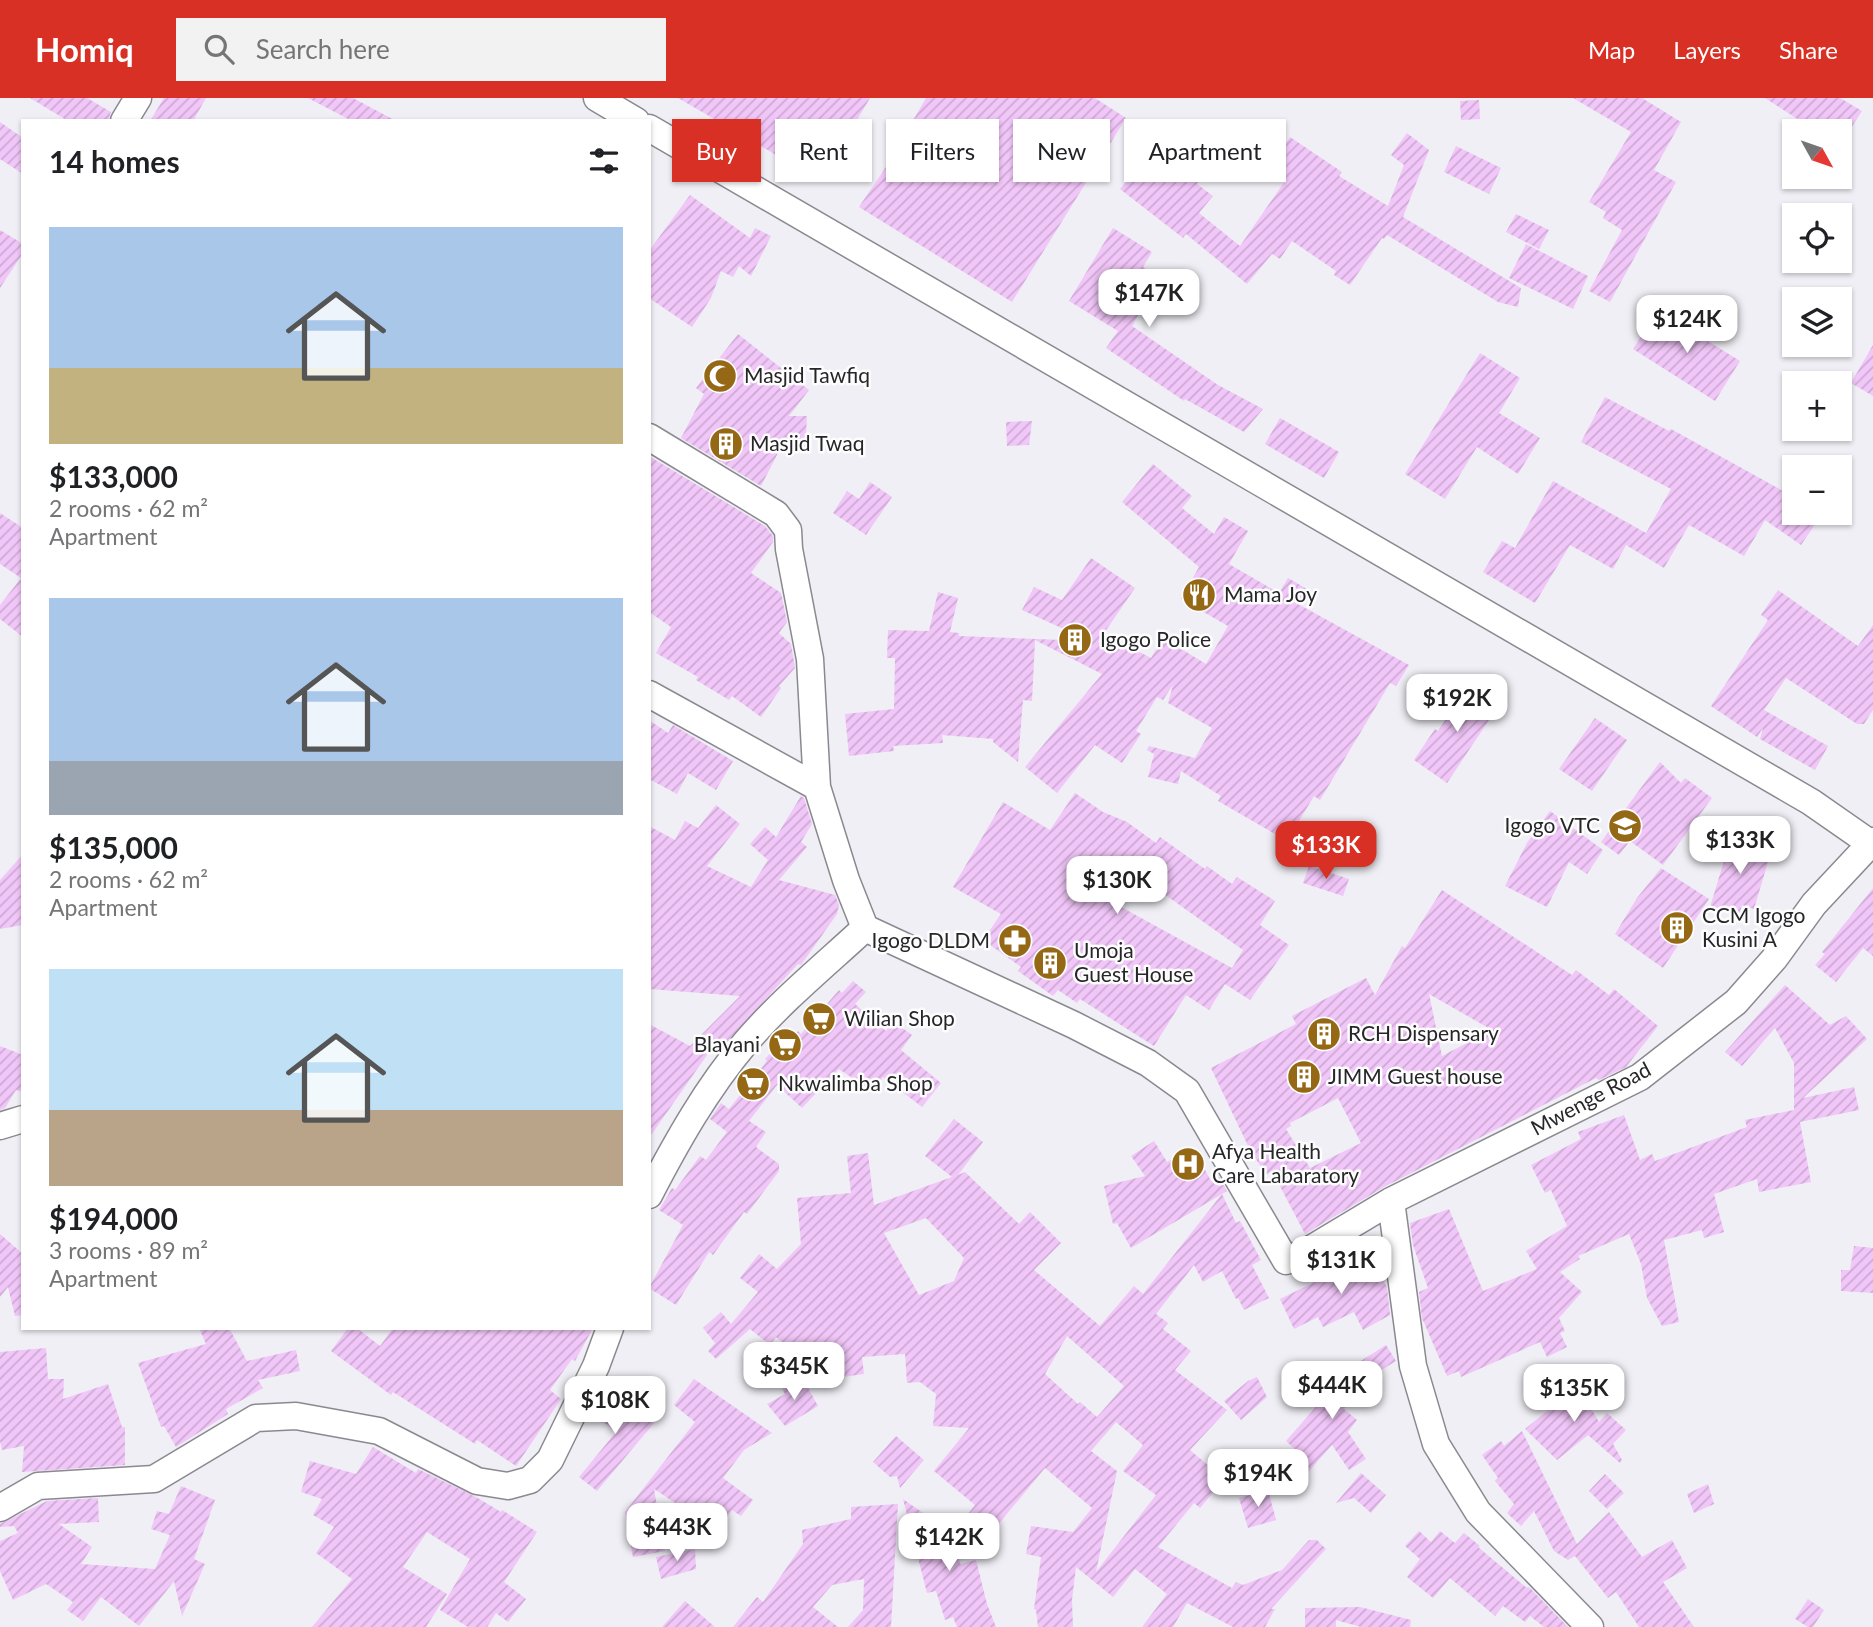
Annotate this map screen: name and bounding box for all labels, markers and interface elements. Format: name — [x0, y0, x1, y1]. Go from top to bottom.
search box — [176, 18, 666, 81]
text: Homiq — [35, 29, 134, 69]
icon: search — [200, 30, 238, 68]
text: Search here — [256, 33, 390, 65]
text: Map — [1588, 35, 1635, 64]
text: Layers — [1673, 35, 1741, 64]
text: Share — [1779, 35, 1838, 64]
chip: Buy — [672, 119, 761, 182]
chip: Rent — [775, 119, 872, 182]
chip: Filters — [886, 119, 999, 182]
chip: New — [1013, 119, 1110, 182]
chip: Apartment — [1124, 119, 1286, 182]
north arrow — [1782, 119, 1852, 189]
map controls — [1782, 119, 1852, 525]
icon: filters — [585, 142, 623, 180]
text: 14 homes — [49, 143, 180, 179]
button: locate — [1782, 203, 1852, 273]
pin: $147K — [1100, 270, 1198, 329]
icon: home — [273, 273, 399, 399]
text: $147K — [1114, 278, 1184, 306]
button: layers — [1782, 287, 1852, 357]
pin: $124K — [1638, 296, 1736, 355]
text: $124K — [1652, 304, 1722, 332]
mosque icon: Masjid Tawfiq — [701, 357, 739, 395]
place label: Masjid Tawfiq — [744, 362, 870, 387]
button: + — [1782, 371, 1852, 441]
building icon: Masjid Twaq — [707, 425, 745, 463]
place label: Masjid Twaq — [750, 430, 864, 455]
button: − — [1782, 455, 1852, 525]
text: $133,000 — [49, 458, 178, 494]
text: 2 rooms · 62 m² — [49, 494, 208, 522]
text: Apartment — [49, 522, 157, 550]
restaurant icon: Mama Joy — [1180, 576, 1218, 614]
place label: Mama Joy — [1224, 581, 1317, 606]
building icon: Igogo Police — [1056, 621, 1094, 659]
place label: Igogo Police — [1100, 626, 1211, 651]
icon: home — [273, 644, 399, 770]
pin: $192K — [1408, 674, 1506, 734]
text: $192K — [1422, 683, 1492, 711]
school or university icon: Igogo VTC — [1606, 807, 1644, 845]
place label: Igogo VTC — [1505, 812, 1600, 837]
pin: $133K — [1691, 816, 1789, 876]
pin: $133K — [1277, 822, 1375, 881]
text: $133K — [1705, 825, 1775, 853]
text: $135,000 — [49, 829, 178, 865]
text: $133K — [1291, 830, 1361, 858]
pin: $130K — [1068, 856, 1166, 916]
text: 2 rooms · 62 m² — [49, 865, 208, 893]
text: $130K — [1082, 865, 1152, 893]
text: Apartment — [49, 893, 157, 921]
place label: CCM Igogo Kusini A — [1702, 902, 1806, 951]
building icon: CCM Igogo Kusini A — [1658, 909, 1696, 947]
pharmacy icon: Igogo DLDM — [996, 922, 1034, 960]
place label: Igogo DLDM — [872, 927, 990, 952]
place label: Umoja Guest House — [1074, 937, 1193, 986]
building icon: Umoja Guest House — [1031, 944, 1069, 982]
supermarket icon: Wilian Shop — [800, 1000, 838, 1038]
place label: Wilian Shop — [844, 1005, 955, 1030]
icon: home — [273, 1015, 399, 1141]
building icon: RCH Dispensary — [1305, 1015, 1343, 1053]
place label: RCH Dispensary — [1348, 1020, 1499, 1045]
supermarket icon: Blayani — [766, 1026, 804, 1064]
place label: Blayani — [694, 1031, 760, 1056]
street label: Mwenge Road — [1526, 1056, 1655, 1140]
building icon: JIMM Guest house — [1285, 1058, 1323, 1096]
place label: JIMM Guest house — [1328, 1063, 1503, 1088]
supermarket icon: Nkwalimba Shop — [734, 1065, 772, 1103]
place label: Nkwalimba Shop — [778, 1070, 933, 1095]
place label: Afya Health Care Labaratory — [1212, 1138, 1359, 1187]
hospital icon: Afya Health Care Labaratory — [1169, 1145, 1207, 1183]
text: $194,000 — [49, 1200, 178, 1236]
text: 3 rooms · 89 m² — [49, 1236, 208, 1264]
pin: $131K — [1292, 1236, 1390, 1296]
text: $131K — [1306, 1245, 1376, 1273]
text: Apartment — [49, 1264, 157, 1292]
pin: $345K — [745, 1342, 843, 1402]
text: $345K — [759, 1351, 829, 1379]
pin: $444K — [1283, 1362, 1381, 1421]
pin: $135K — [1525, 1364, 1623, 1424]
text: $444K — [1297, 1370, 1367, 1398]
text: $135K — [1539, 1373, 1609, 1401]
pin: $108K — [566, 1376, 664, 1436]
text: $108K — [580, 1385, 650, 1413]
pin: $194K — [1209, 1450, 1307, 1509]
text: $194K — [1223, 1458, 1293, 1486]
pin: $443K — [628, 1504, 726, 1563]
text: $443K — [642, 1512, 712, 1540]
pin: $142K — [900, 1514, 998, 1573]
text: $142K — [914, 1522, 984, 1550]

